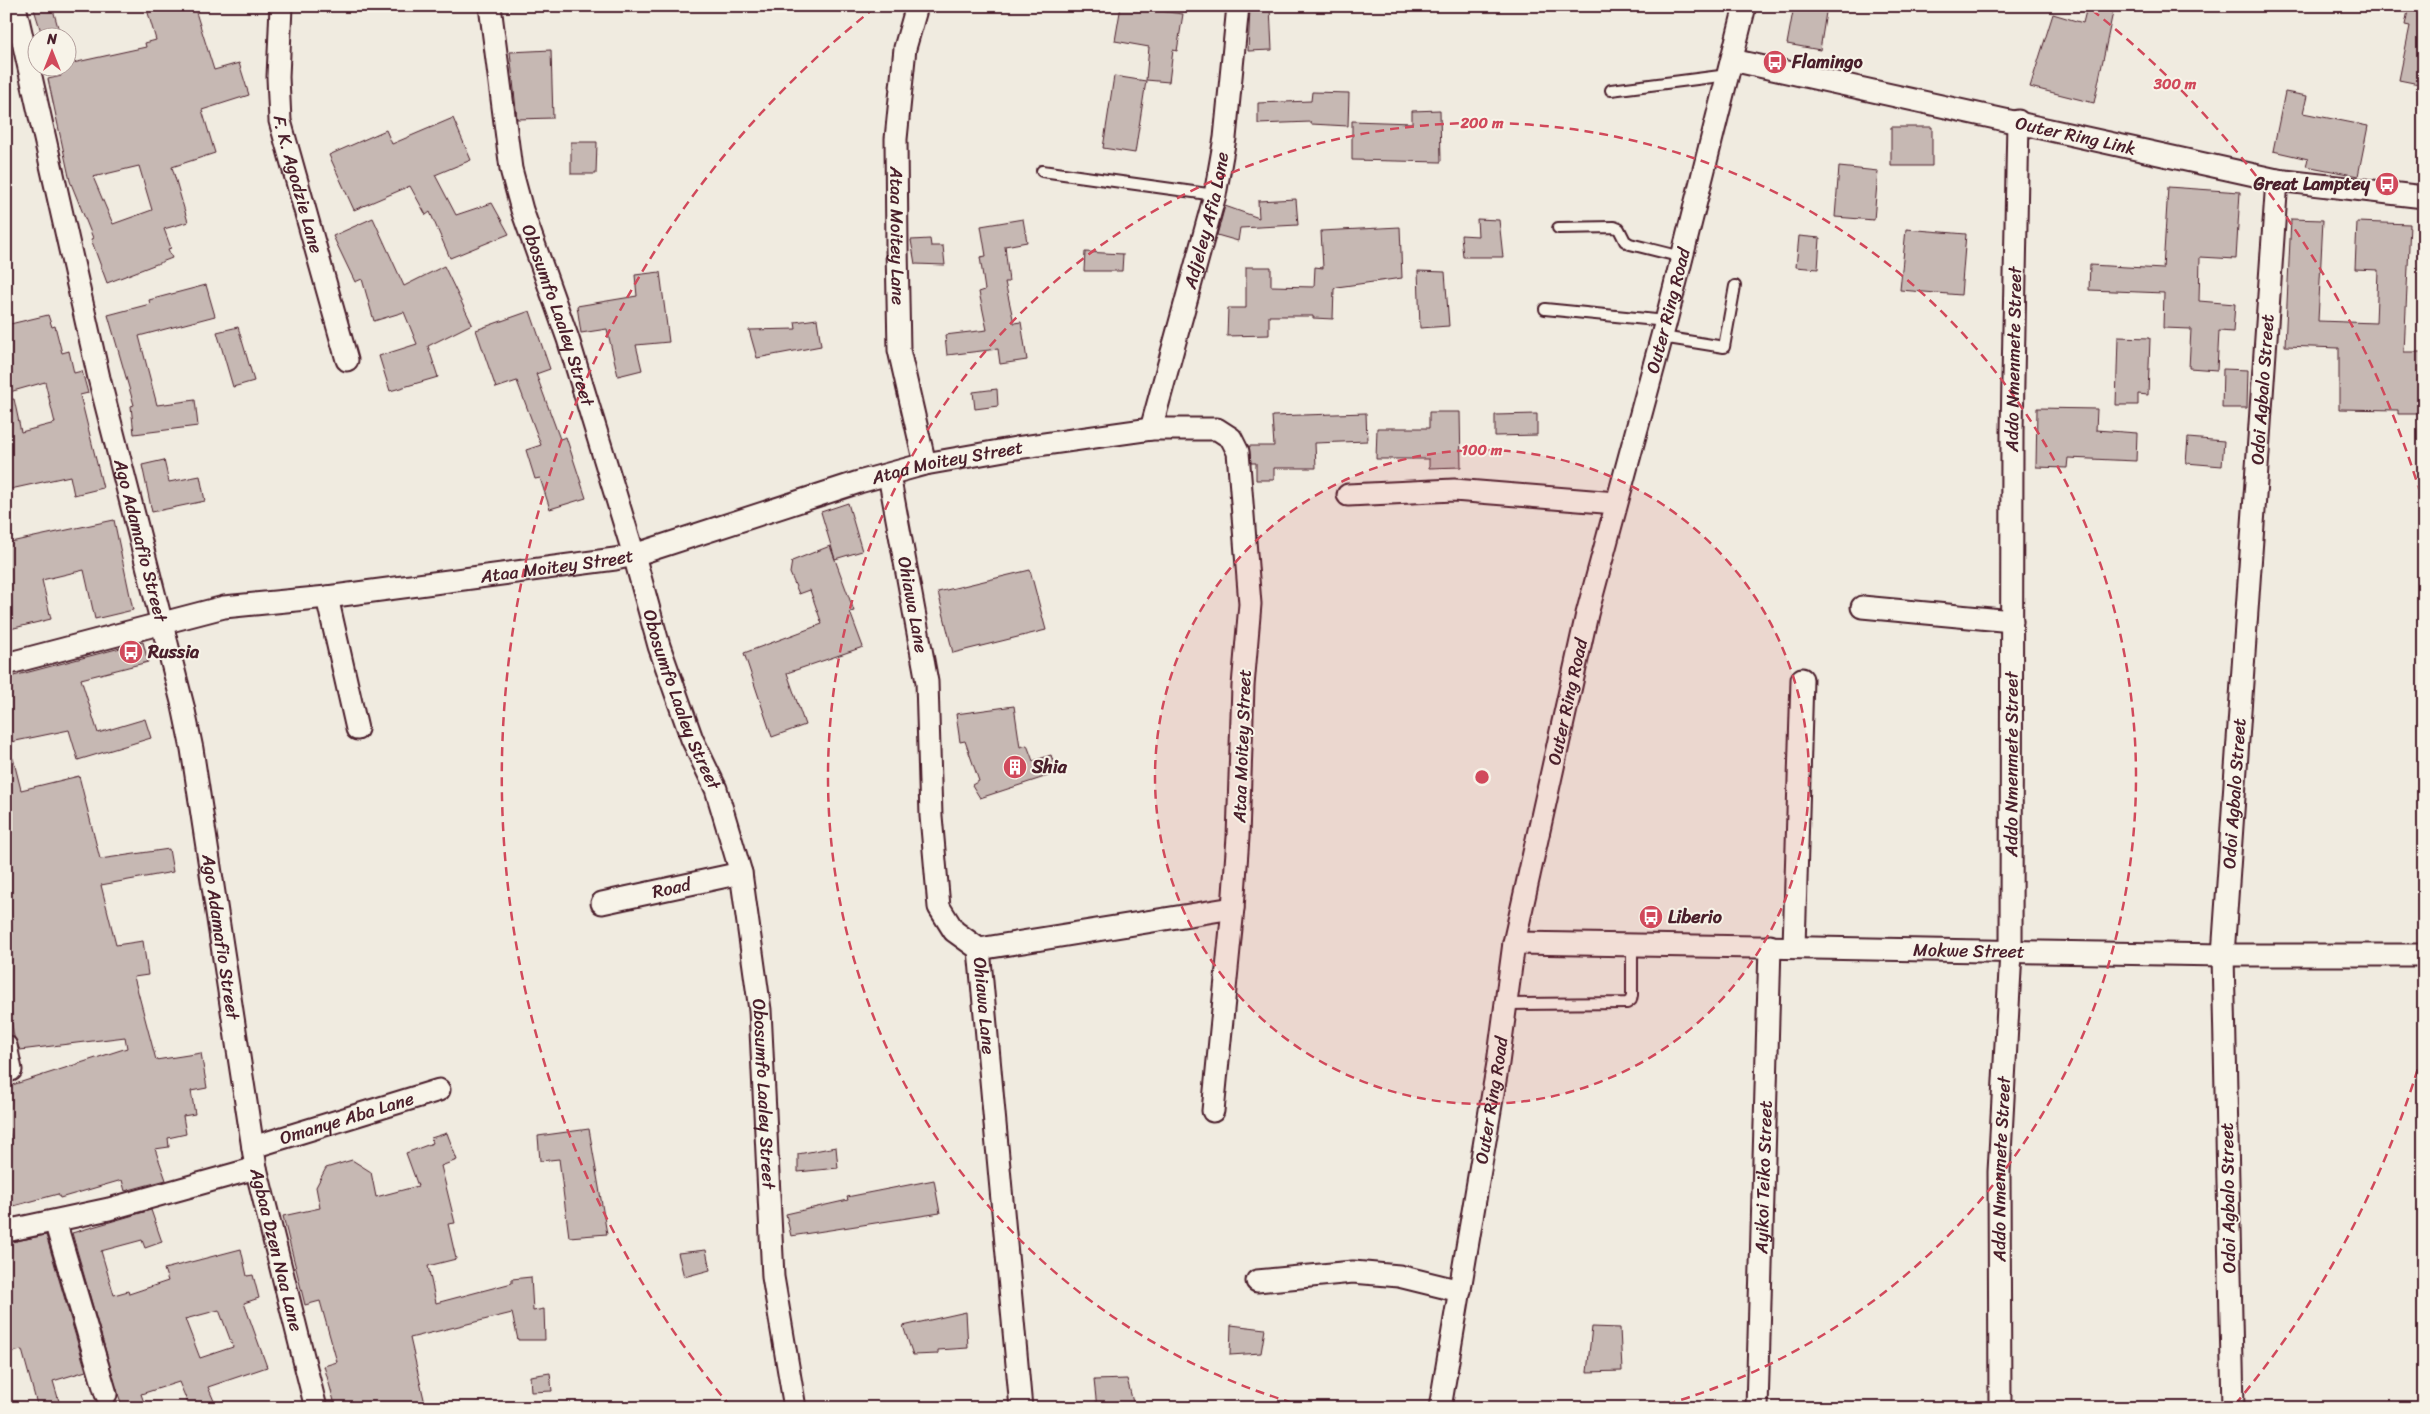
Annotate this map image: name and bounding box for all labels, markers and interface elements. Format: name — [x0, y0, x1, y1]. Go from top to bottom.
text: N — [46, 27, 57, 52]
north arrow — [28, 28, 78, 78]
place label: Flamingo — [1791, 46, 1863, 78]
bus stop icon: Flamingo — [1762, 49, 1788, 75]
text: 300 m — [2153, 71, 2197, 97]
street label: Outer Ring Link — [2012, 107, 2139, 164]
text: 200 m — [1459, 110, 1504, 136]
street label: F. K. Agodzie Lane — [264, 115, 332, 257]
street label: Adjeley Afia Lane — [1174, 149, 1238, 293]
street label: Ataa Moitey Lane — [880, 165, 914, 306]
place label: Great Lamptey — [2253, 168, 2371, 200]
bus stop icon: Great Lamptey — [2374, 171, 2400, 197]
street label: Obosumfo Laaley Street — [512, 220, 604, 411]
street label: Outer Ring Road — [1637, 243, 1700, 377]
street label: Addo Nmenmete Street — [1996, 266, 2031, 453]
street label: Odoi Agbalo Street — [2241, 313, 2284, 466]
street label: Ataa Moitey Street — [867, 431, 1025, 494]
text: 100 m — [1462, 437, 1503, 463]
street label: Ago Adamafio Street — [104, 455, 177, 626]
street label: Ataa Moitey Street — [478, 539, 637, 593]
street label: Ohiawa Lane — [888, 554, 937, 656]
street label: Obosumfo Laaley Street — [634, 606, 730, 796]
street label: Outer Ring Road — [1538, 634, 1597, 768]
place label: Russia — [147, 636, 200, 668]
bus stop icon: Russia — [118, 639, 144, 665]
street label: Ataa Moitey Street — [1223, 668, 1261, 824]
street label: Addo Nmenmete Street — [1995, 671, 2028, 858]
street label: Odoi Agbalo Street — [2213, 717, 2255, 870]
place label: Shia — [1031, 751, 1068, 783]
building icon: Shia — [1002, 754, 1028, 780]
centre of rings — [1473, 768, 1491, 786]
street label: Ago Adamafio Street — [192, 851, 249, 1023]
street label: Road — [649, 868, 695, 908]
place label: Liberio — [1668, 901, 1723, 933]
bus stop icon: Liberio — [1638, 904, 1664, 930]
street label: Mokwe Street — [1913, 934, 2025, 968]
street label: Ohiawa Lane — [964, 956, 1005, 1056]
street label: Obosumfo Laaley Street — [743, 997, 785, 1191]
street label: Outer Ring Road — [1465, 1033, 1518, 1166]
street label: Addo Nmenmete Street — [1983, 1075, 2020, 1263]
street label: Omanye Aba Lane — [275, 1083, 418, 1154]
street label: Ayikoi Teiko Street — [1745, 1100, 1782, 1255]
street label: Odoi Agbalo Street — [2211, 1122, 2245, 1274]
street label: Agbaa Dzen Naa Lane — [240, 1164, 312, 1335]

